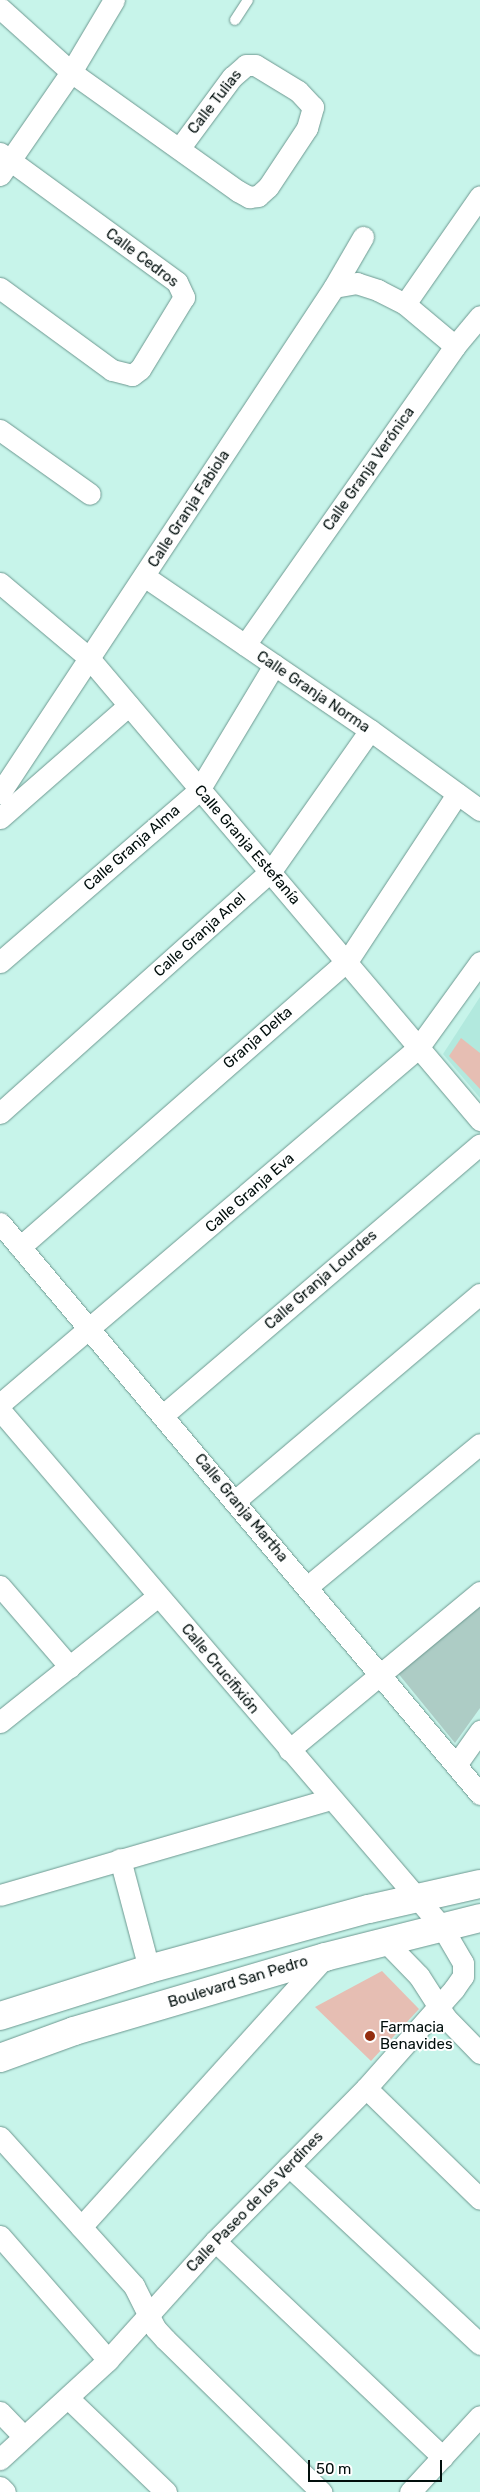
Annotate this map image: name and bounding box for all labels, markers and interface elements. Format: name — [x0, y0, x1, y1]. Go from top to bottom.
street label: Calle Tulias — [184, 66, 246, 138]
street label: Calle Cedros — [102, 225, 182, 291]
street label: Calle Granja Verónica — [319, 403, 419, 535]
street label: Calle Granja Fabiola — [144, 447, 234, 571]
street label: Calle Granja Norma — [253, 647, 373, 737]
street label: Calle Granja Estefanía — [190, 782, 304, 908]
street label: Calle Granja Alma — [80, 801, 184, 895]
street label: Calle Granja Anel — [150, 889, 250, 981]
street label: Granja Delta — [220, 1003, 296, 1073]
street label: Calle Granja Eva — [202, 1150, 298, 1236]
street label: Calle Granja Lourdes — [261, 1226, 381, 1334]
street label: Calle Granja Martha — [190, 1450, 292, 1566]
street label: Calle Crucifixión — [177, 1620, 263, 1718]
street label: Boulevard San Pedro — [166, 1952, 310, 2012]
place label: Farmacia Benavides — [380, 2018, 453, 2053]
marker: Farmacia Benavides — [364, 2030, 376, 2042]
street label: Calle Paseo de los Verdines — [183, 2128, 327, 2276]
scale bar — [310, 2450, 444, 2482]
text: 50 m — [316, 2460, 351, 2478]

